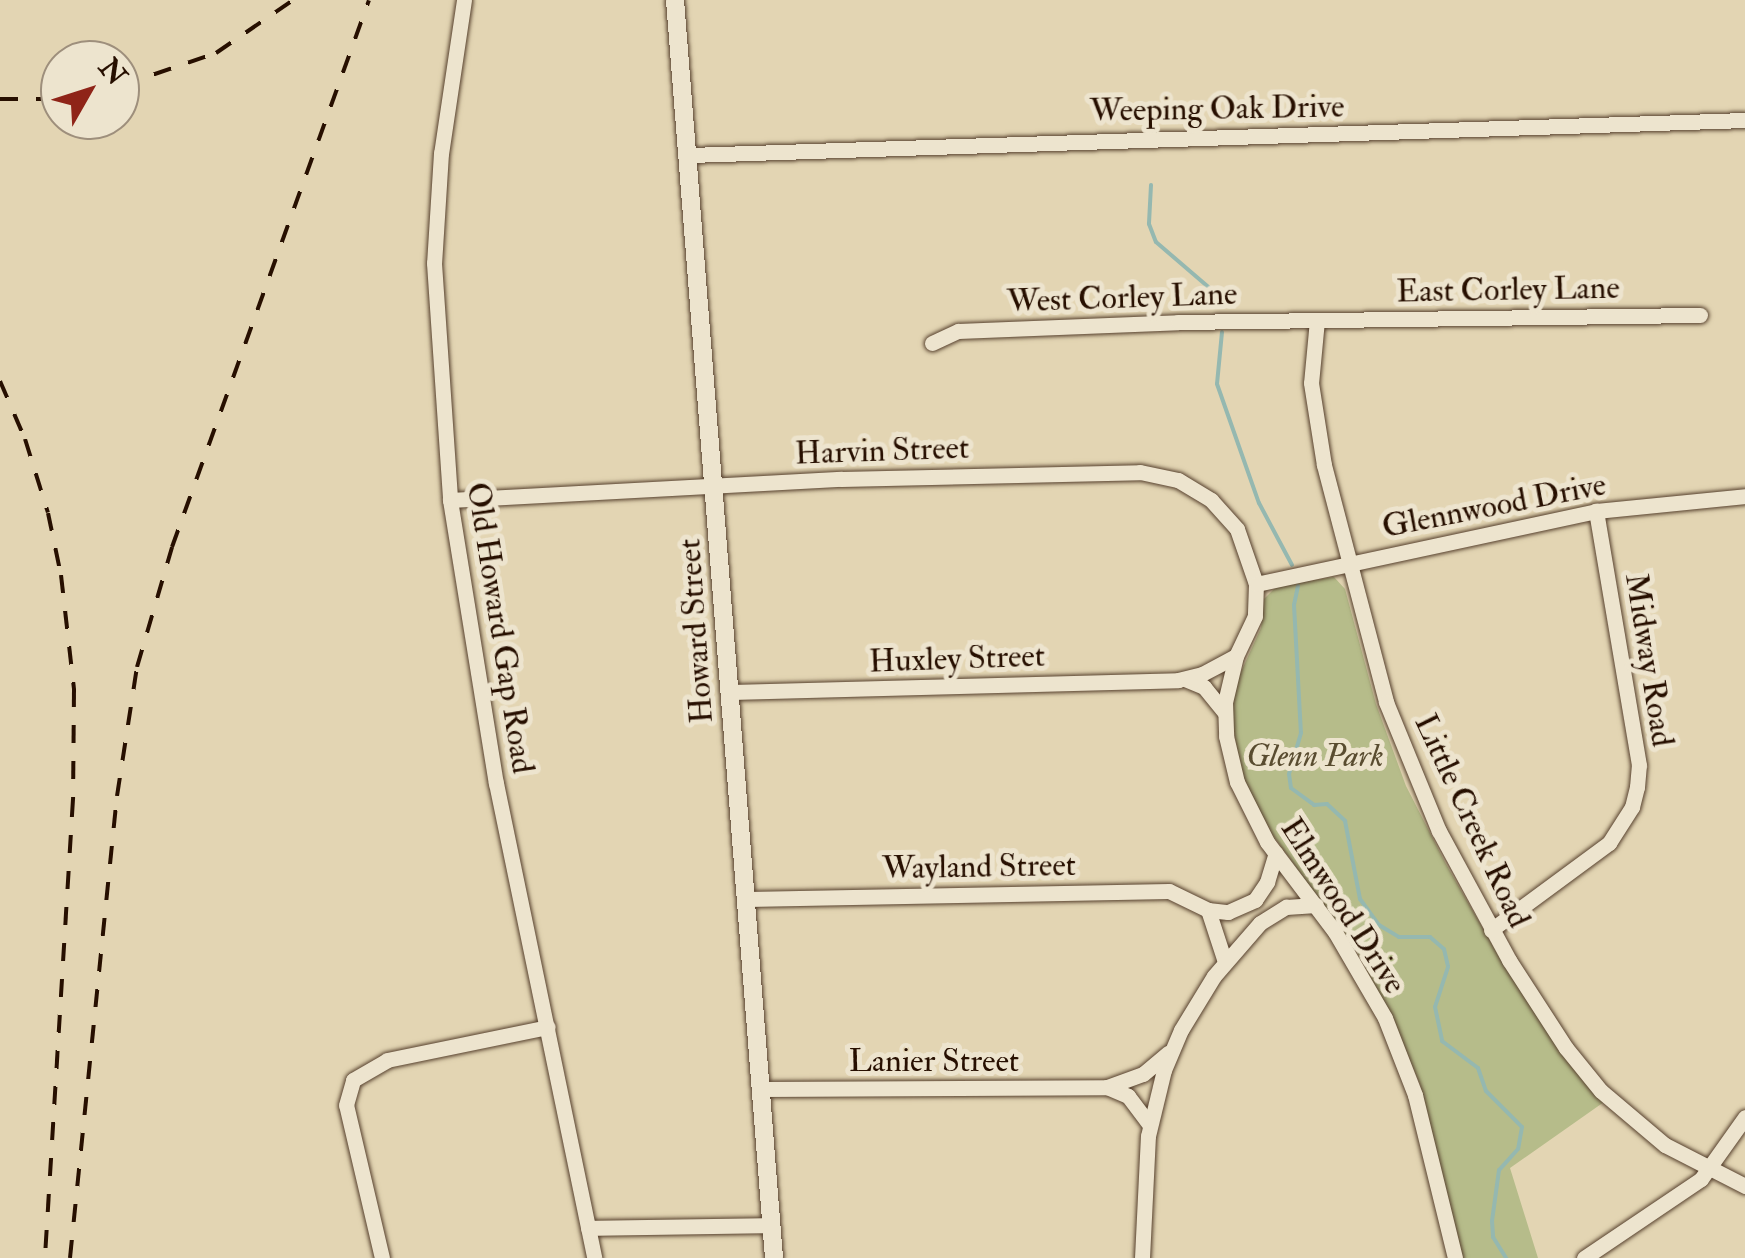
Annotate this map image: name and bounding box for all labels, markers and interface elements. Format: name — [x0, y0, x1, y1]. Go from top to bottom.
north arrow — [40, 40, 140, 140]
text: N — [91, 51, 134, 93]
street label: Weeping Oak Drive — [1089, 88, 1345, 130]
street label: East Corley Lane — [1396, 269, 1620, 311]
street label: West Corley Lane — [1006, 275, 1238, 321]
street label: Harvin Street — [794, 429, 970, 473]
street label: Glennwood Drive — [1379, 465, 1609, 547]
street label: Old Howard Gap Road — [458, 480, 542, 776]
street label: Howard Street — [670, 537, 722, 725]
street label: Midway Road — [1616, 571, 1682, 749]
street label: Huxley Street — [868, 637, 1046, 681]
street label: Little Creek Road — [1406, 708, 1538, 934]
park label: Glenn Park — [1246, 737, 1384, 775]
street label: Elmwood Drive — [1272, 811, 1414, 1001]
street label: Wayland Street — [882, 846, 1076, 888]
street label: Lanier Street — [849, 1042, 1019, 1080]

